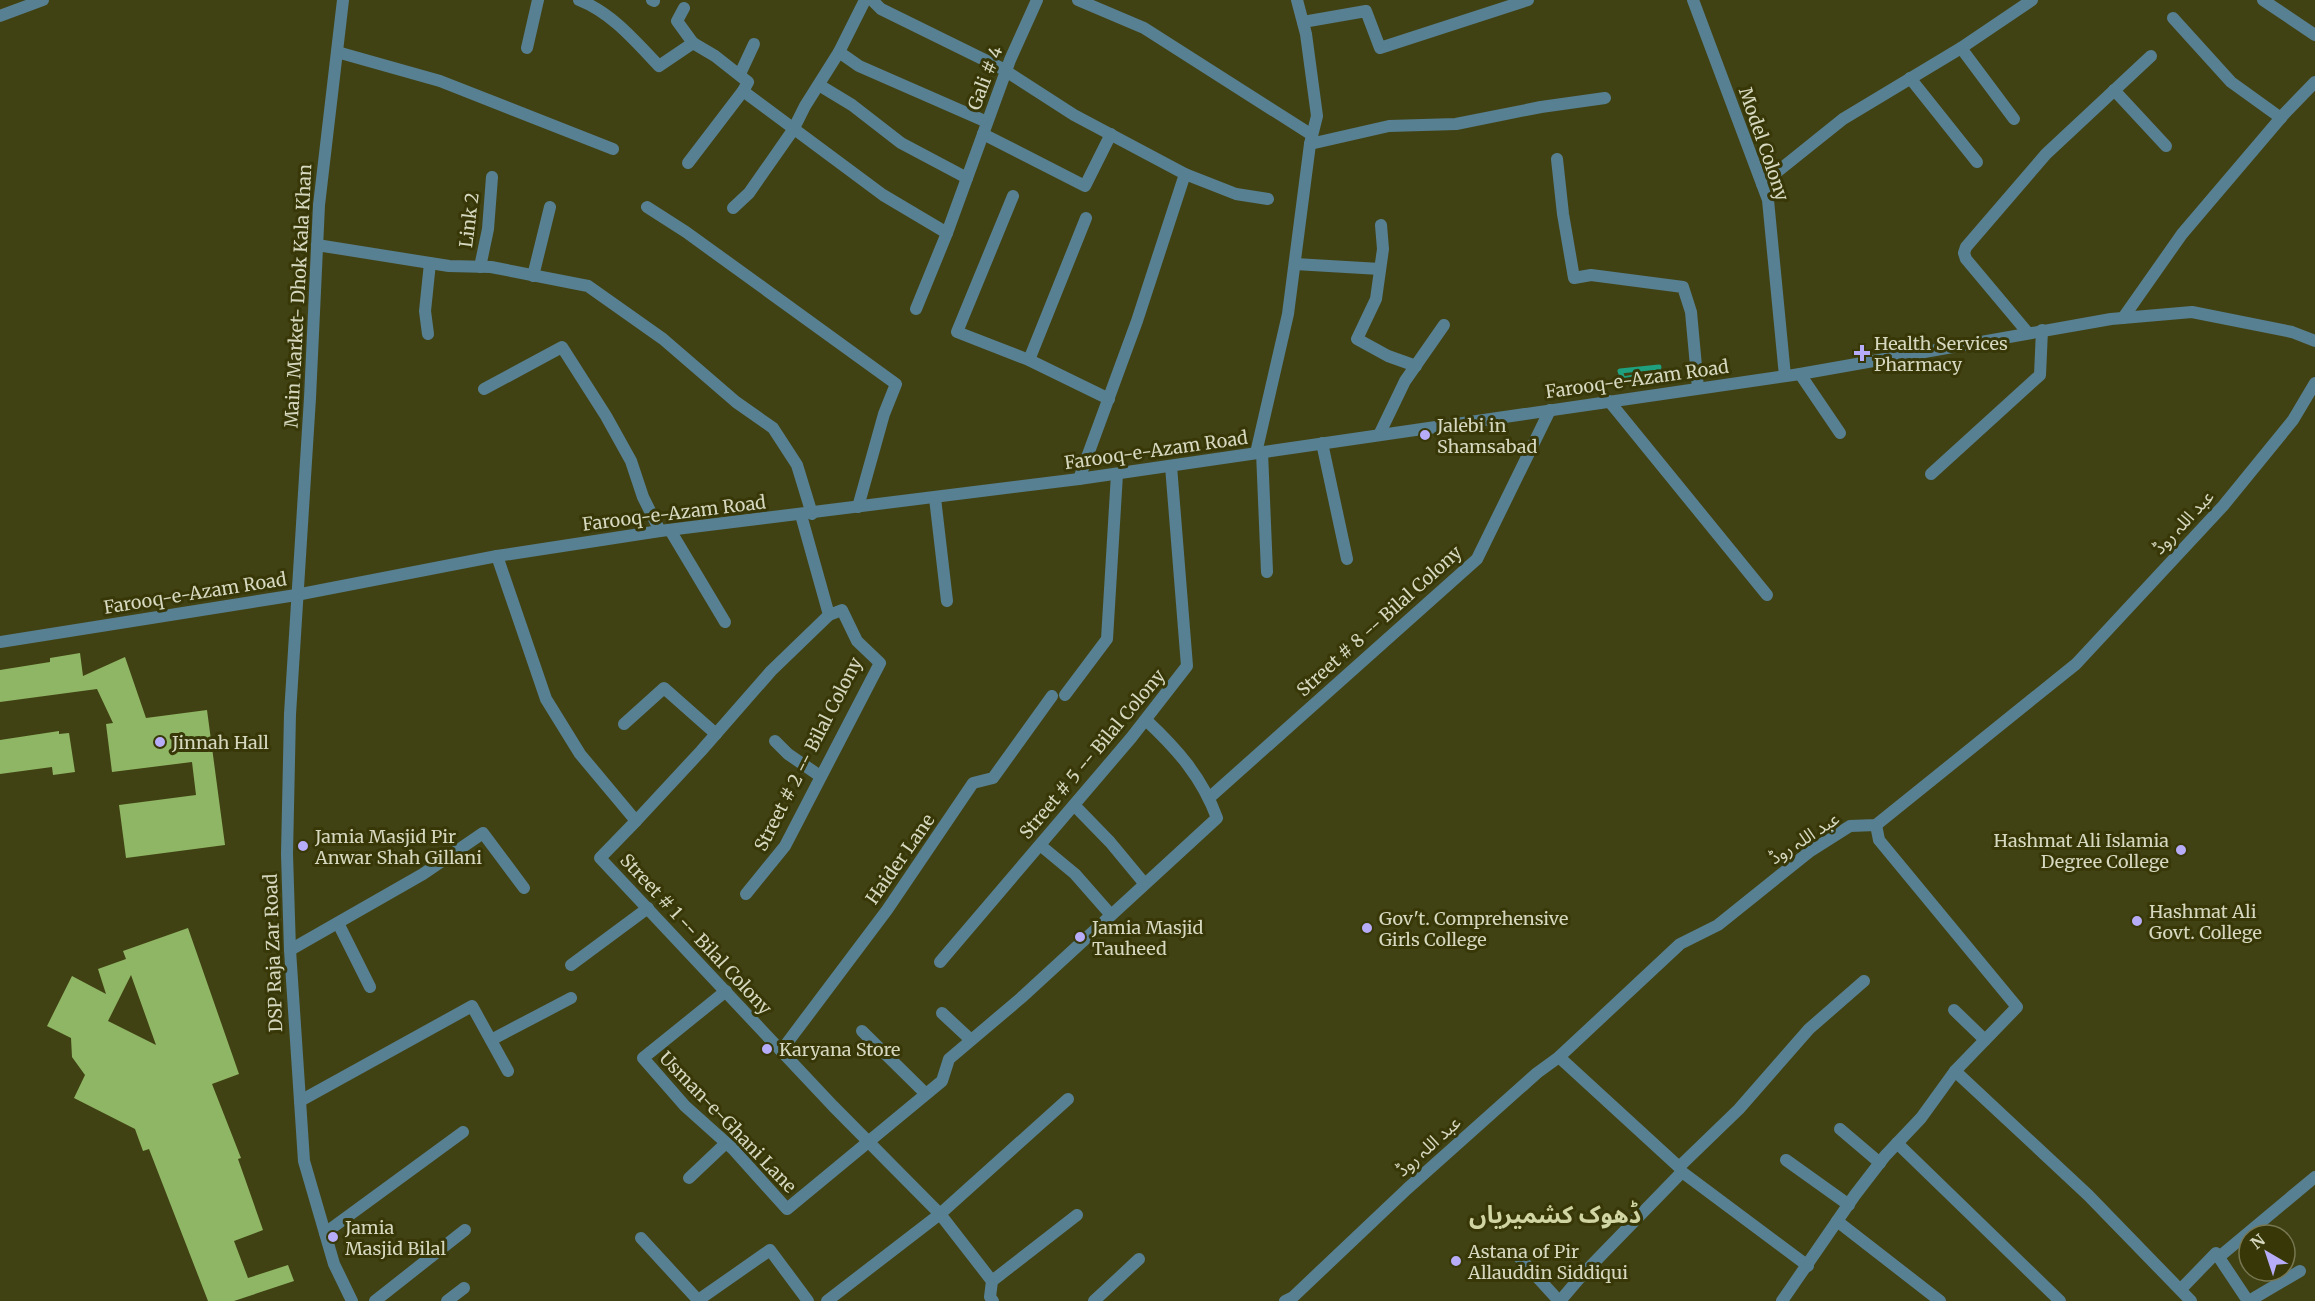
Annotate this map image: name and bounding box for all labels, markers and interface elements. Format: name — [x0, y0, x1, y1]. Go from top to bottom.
street label: Gali # 4 — [962, 43, 1008, 113]
street label: Model Colony — [1734, 84, 1794, 204]
street label: Main Market- Dhok Kala Khan — [280, 163, 316, 429]
street label: Link 2 — [454, 191, 484, 249]
place label: Health Services Pharmacy — [1874, 332, 2008, 376]
marker: Health Services Pharmacy — [1855, 346, 1869, 360]
street label: Farooq-e-Azam Road — [1544, 355, 1730, 403]
place label: Jalebi in Shamsabad — [1436, 414, 1537, 458]
street label: Farooq-e-Azam Road — [1063, 426, 1249, 474]
marker: Jalebi in Shamsabad — [1418, 428, 1432, 442]
street label: عبد اللہ روڈ — [2147, 485, 2219, 559]
street label: Farooq-e-Azam Road — [581, 490, 767, 536]
street label: Street # 8 -- Bilal Colony — [1292, 540, 1467, 701]
street label: Farooq-e-Azam Road — [102, 567, 288, 619]
street label: Street # 2 -- Bilal Colony — [749, 653, 867, 855]
street label: Street # 5 -- Bilal Colony — [1014, 664, 1170, 843]
place label: Jinnah Hall — [171, 731, 269, 754]
marker: Jinnah Hall — [153, 735, 167, 749]
street label: عبد اللہ روڈ — [1764, 807, 1844, 869]
street label: Haider Lane — [860, 809, 940, 909]
place label: Jamia Masjid Pir Anwar Shah Gillani — [314, 825, 482, 869]
place label: Hashmat Ali Islamia Degree College — [1994, 829, 2169, 873]
marker: Jamia Masjid Pir Anwar Shah Gillani — [296, 839, 310, 853]
marker: Hashmat Ali Islamia Degree College — [2174, 843, 2188, 857]
street label: Street # 1 -- Bilal Colony — [615, 849, 777, 1020]
street label: DSP Raja Zar Road — [259, 873, 287, 1033]
place label: Hashmat Ali Govt. College — [2149, 900, 2262, 944]
place label: Gov't. Comprehensive Girls College — [1379, 907, 1568, 951]
marker: Hashmat Ali Govt. College — [2130, 914, 2144, 928]
place label: Jamia Masjid Tauheed — [1091, 916, 1204, 960]
marker: Gov't. Comprehensive Girls College — [1360, 921, 1374, 935]
marker: Jamia Masjid Tauheed — [1073, 930, 1087, 944]
place label: Karyana Store — [779, 1038, 900, 1061]
marker: Karyana Store — [760, 1042, 774, 1056]
street label: Usman-e-Ghani Lane — [654, 1046, 802, 1198]
street label: عبد اللہ روڈ — [1391, 1111, 1465, 1181]
district label: ڈھوک کشمیریاں — [1469, 1199, 1641, 1230]
place label: Jamia Masjid Bilal — [344, 1216, 446, 1260]
north arrow — [2237, 1223, 2297, 1283]
text: N — [2246, 1229, 2269, 1253]
marker: Jamia Masjid Bilal — [326, 1230, 340, 1244]
place label: Astana of Pir Allauddin Siddiqui — [1467, 1240, 1628, 1284]
marker: Astana of Pir Allauddin Siddiqui — [1449, 1254, 1463, 1268]

